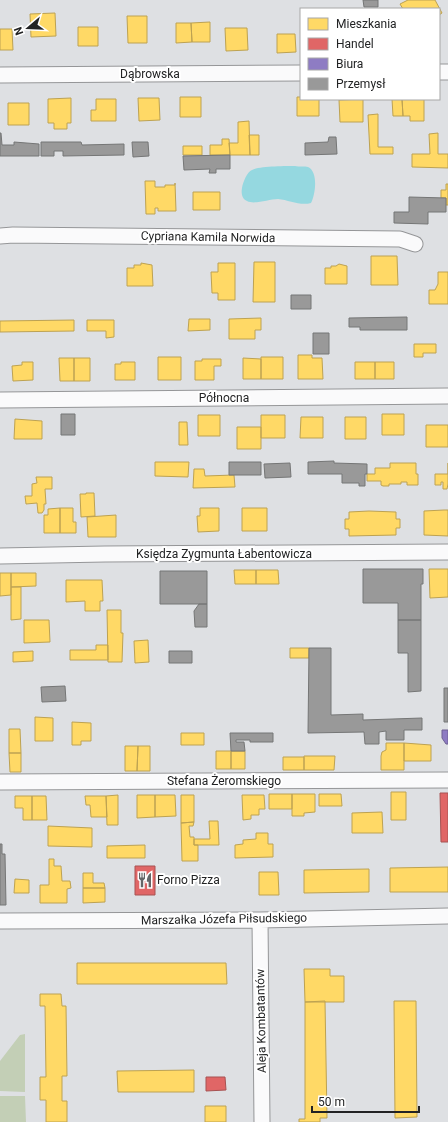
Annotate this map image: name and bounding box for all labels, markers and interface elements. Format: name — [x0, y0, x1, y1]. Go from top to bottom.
north arrow — [8, 8, 48, 48]
legend — [300, 8, 440, 100]
text: Mieszkania — [336, 17, 397, 31]
text: N — [12, 25, 26, 37]
text: Handel — [336, 37, 374, 51]
text: Biura — [336, 57, 363, 71]
street label: Dąbrowska — [120, 67, 180, 81]
text: Przemysł — [336, 77, 386, 91]
street label: Cypriana Kamila Norwida — [141, 229, 275, 245]
street label: Północna — [199, 391, 249, 405]
street label: Księdza Zygmunta Łabentowicza — [136, 547, 312, 561]
street label: Stefana Żeromskiego — [167, 773, 281, 788]
restaurant icon: Forno Pizza — [136, 871, 154, 889]
place label: Forno Pizza — [157, 873, 220, 887]
street label: Marszałka Józefa Piłsudskiego — [141, 911, 307, 927]
street label: Aleja Kombatantów — [253, 969, 269, 1073]
scale bar — [312, 1088, 419, 1114]
text: 50 m — [318, 1095, 345, 1109]

